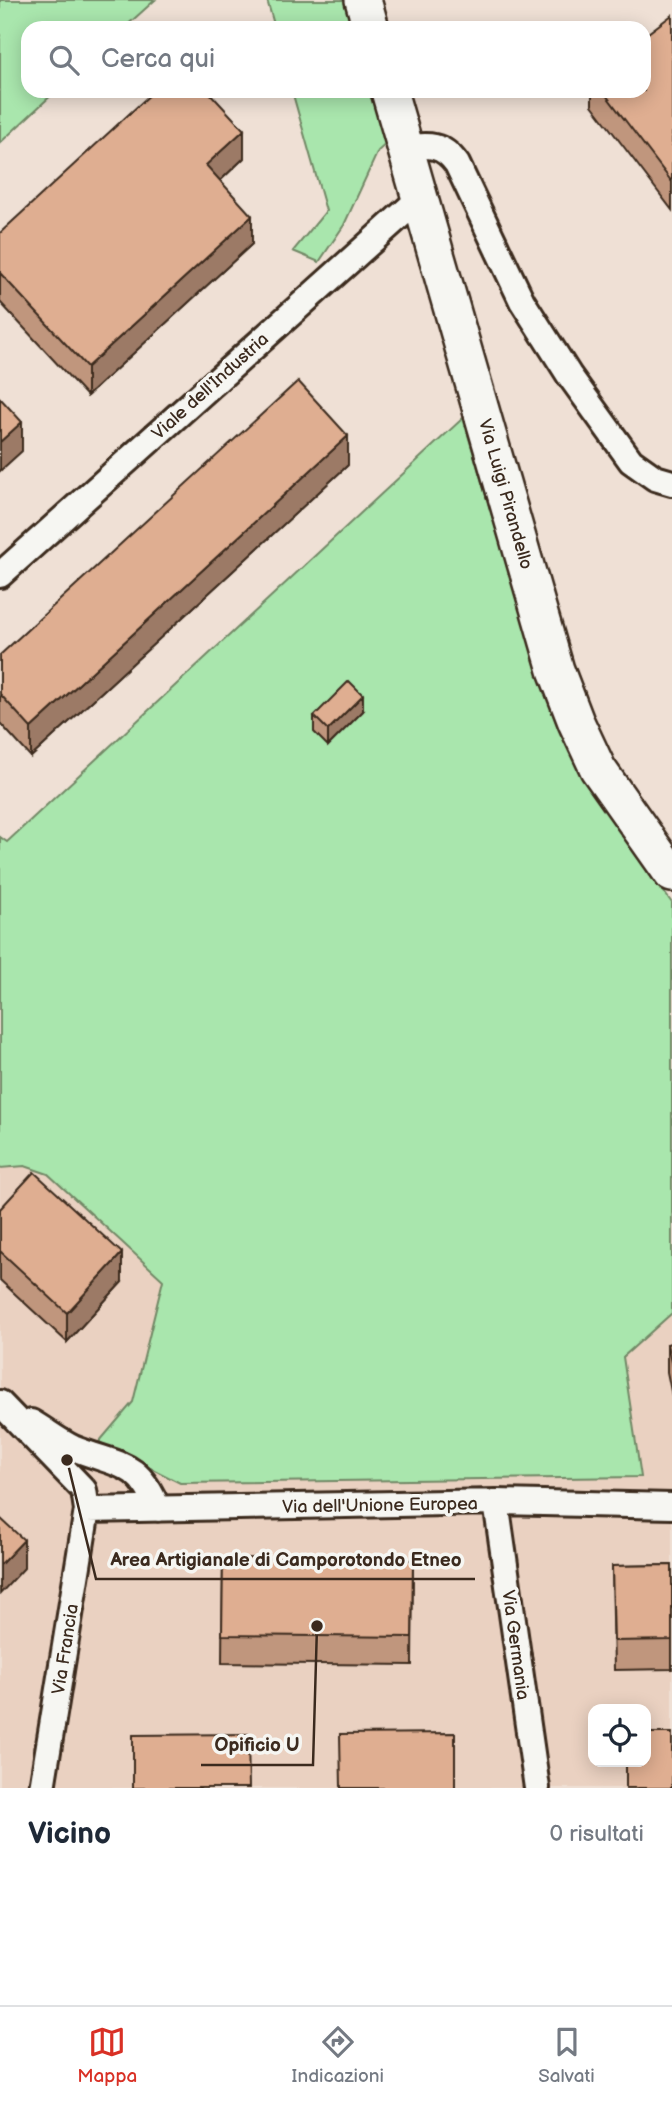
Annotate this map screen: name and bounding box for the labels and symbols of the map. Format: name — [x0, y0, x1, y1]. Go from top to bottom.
street label: Viale dell'Industria — [148, 329, 273, 444]
street label: Via Luigi Pirandello — [474, 416, 537, 572]
street label: Via dell'Unione Europea — [282, 1493, 478, 1518]
callout: Area Artigianale di Camporotondo Etneo — [96, 1539, 475, 1579]
text: Area Artigianale di Camporotondo Etneo — [110, 1549, 462, 1572]
street label: Via Germania — [497, 1589, 534, 1701]
street label: Via Francia — [48, 1602, 83, 1696]
callout: Opificio U — [201, 1725, 313, 1765]
text: Opificio U — [215, 1734, 299, 1757]

